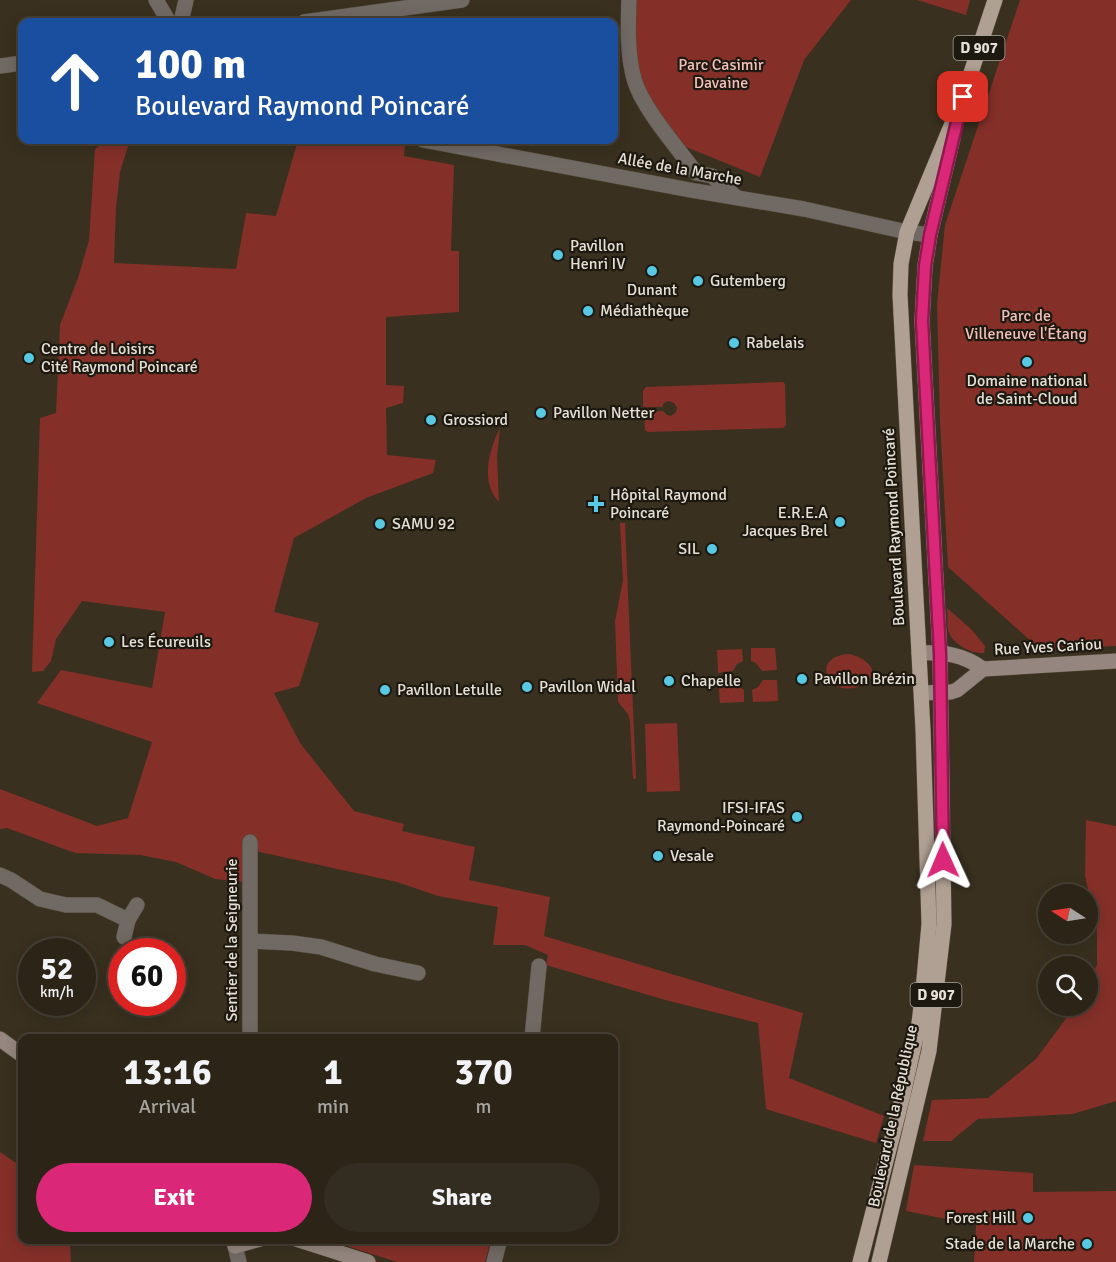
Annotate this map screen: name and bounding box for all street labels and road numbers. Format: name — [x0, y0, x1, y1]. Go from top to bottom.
road number: D 907 — [954, 36, 1004, 60]
street label: Allée de la Marche — [616, 148, 744, 190]
street label: Boulevard Raymond Poincaré — [879, 428, 909, 626]
street label: Rue Yves Cariou — [994, 634, 1102, 660]
street label: Sentier de la Seigneurie — [222, 858, 242, 1022]
road number: D 907 — [910, 983, 962, 1007]
street label: Boulevard de la République — [864, 1023, 922, 1209]

